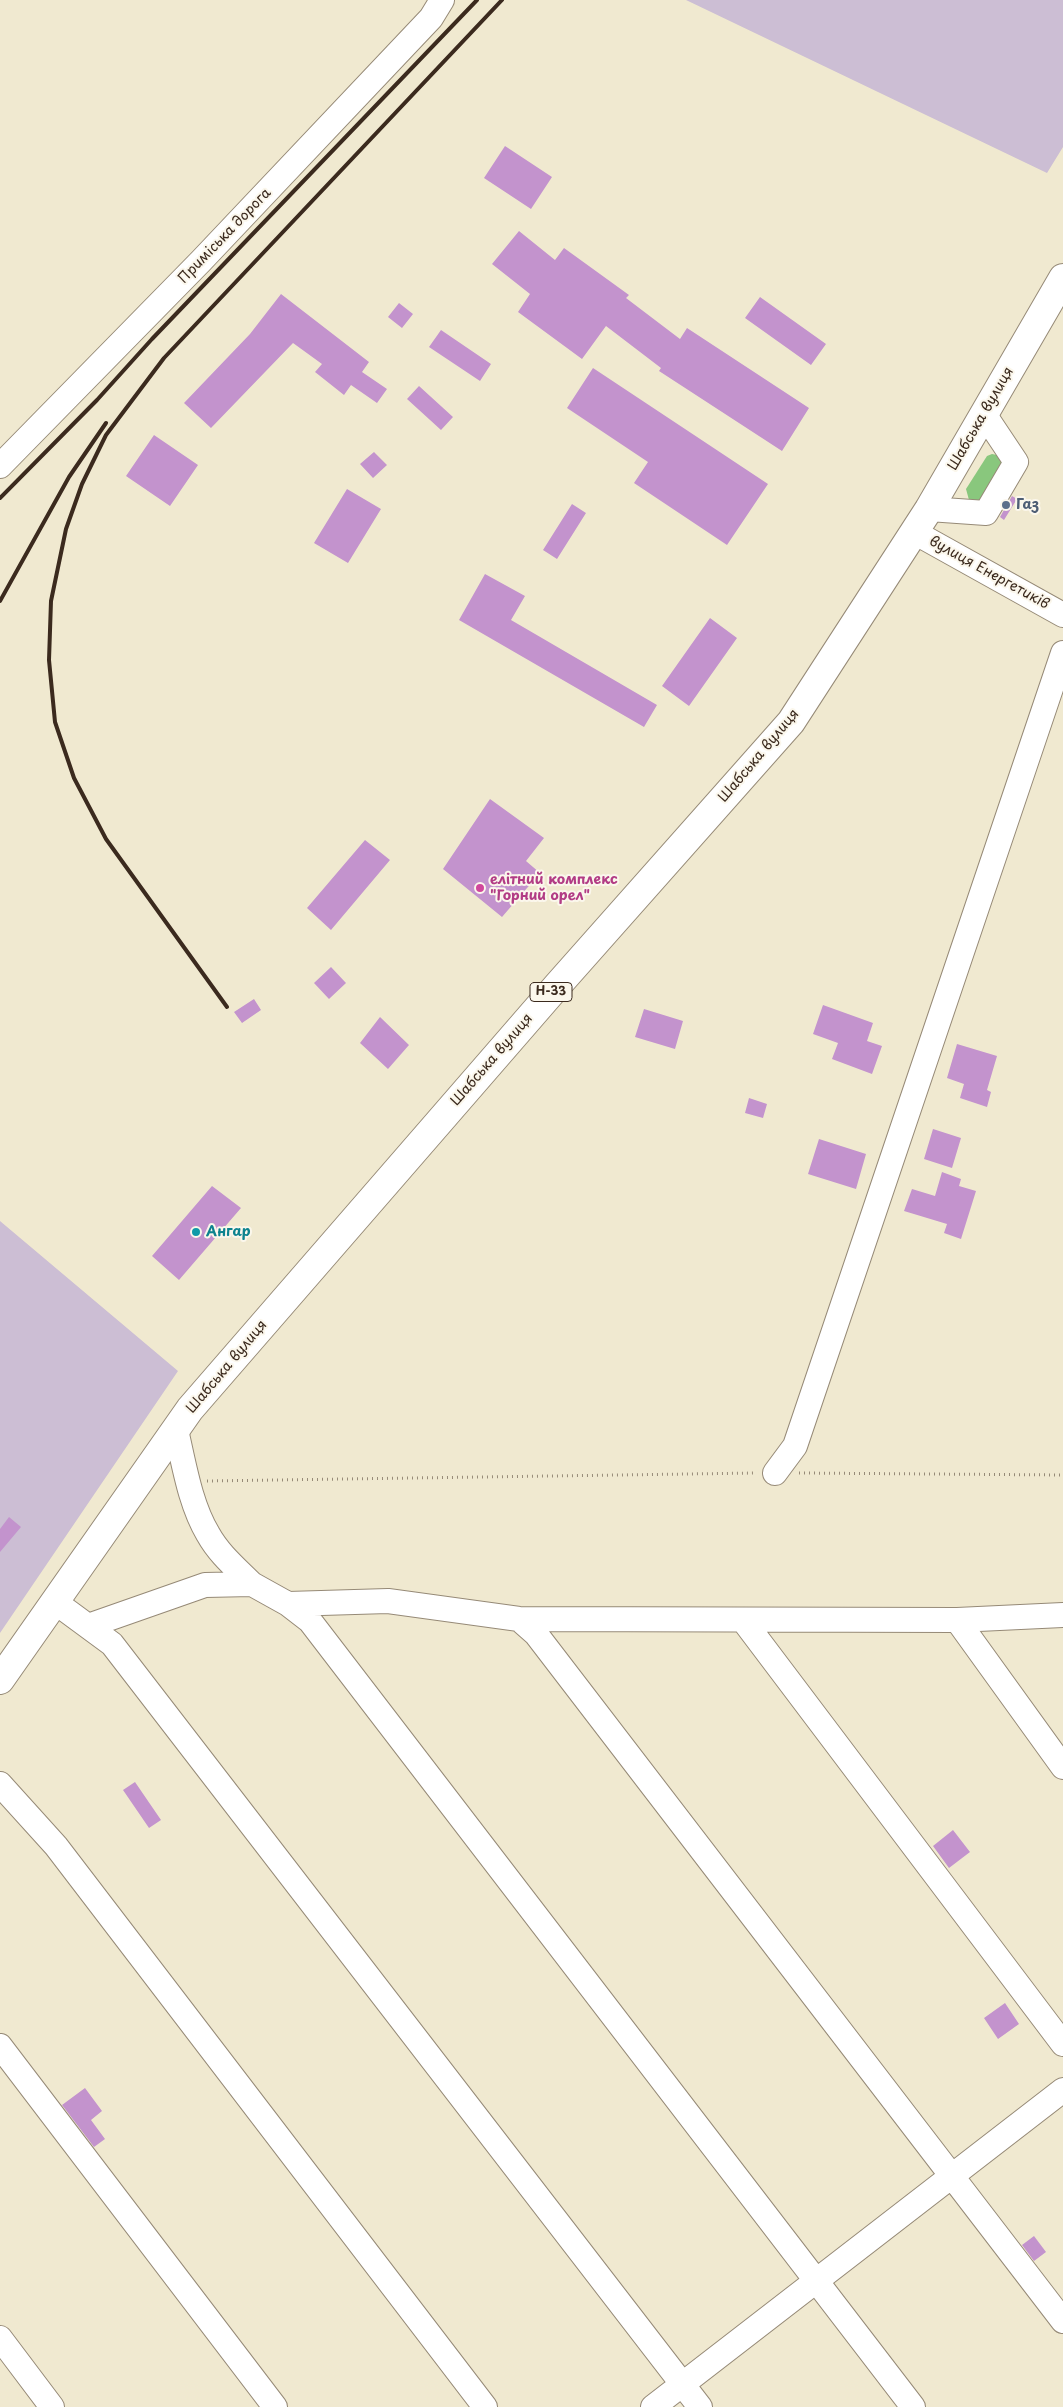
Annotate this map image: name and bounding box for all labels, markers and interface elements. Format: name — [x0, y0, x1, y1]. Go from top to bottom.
street label: Приміська дорога — [175, 185, 275, 287]
street label: Шабська вулиця — [945, 364, 1017, 474]
place label: Газ — [1016, 497, 1039, 513]
marker: Газ — [1000, 499, 1012, 511]
street label: вулиця Енергетиків — [926, 533, 1052, 613]
street label: Шабська вулиця — [715, 706, 803, 806]
place label: елітний комплекс "Горний орел" — [490, 872, 618, 904]
marker: елітний комплекс "Горний орел" — [474, 882, 486, 894]
road number: Н-33 — [530, 982, 572, 1002]
street label: Шабська вулиця — [447, 1011, 537, 1109]
place label: Ангар — [206, 1224, 251, 1240]
marker: Ангар — [190, 1226, 202, 1238]
street label: Шабська вулиця — [183, 1317, 271, 1417]

